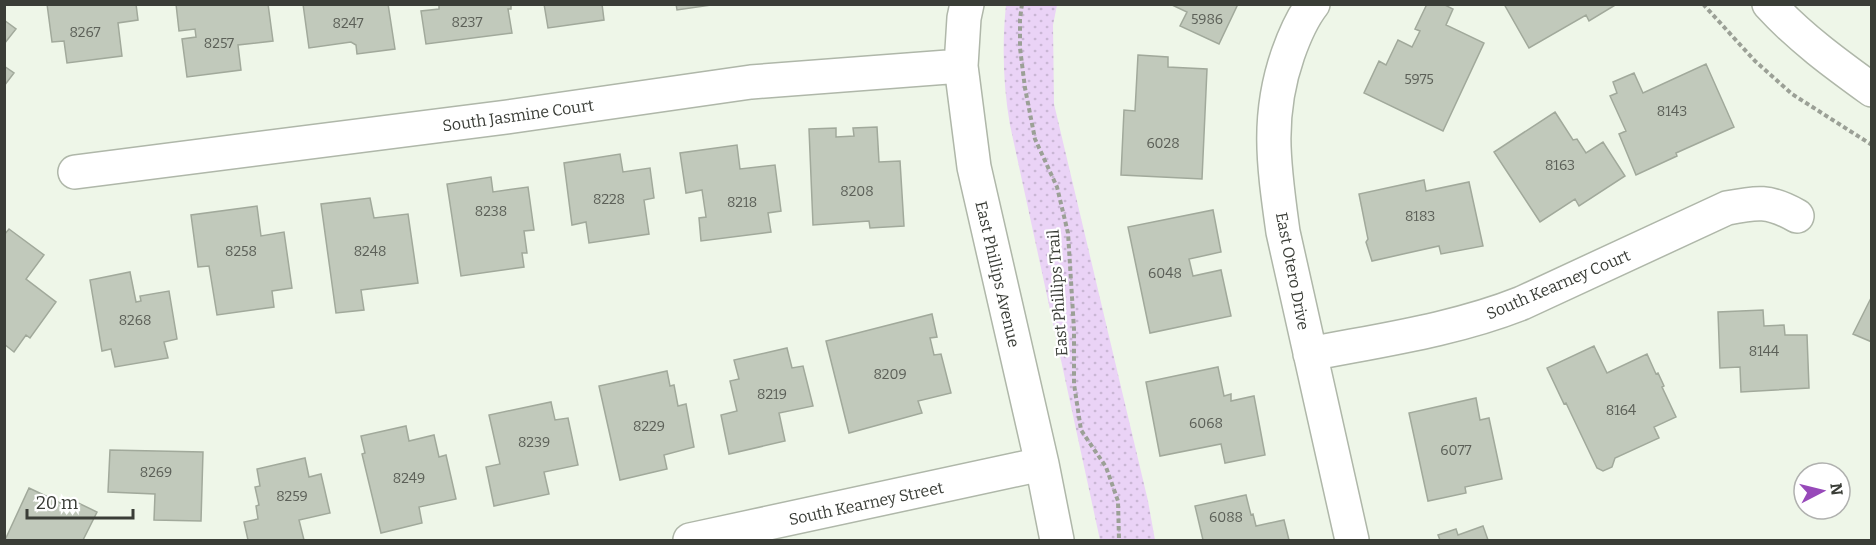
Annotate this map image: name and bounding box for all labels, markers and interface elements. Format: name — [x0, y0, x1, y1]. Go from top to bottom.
house number: 5986 — [1191, 11, 1223, 28]
house number: 8237 — [451, 14, 483, 31]
house number: 8247 — [332, 15, 364, 32]
house number: 8267 — [69, 24, 101, 41]
house number: 8257 — [204, 35, 234, 52]
house number: 5975 — [1404, 71, 1434, 88]
street label: South Jasmine Court — [441, 95, 595, 136]
house number: 8143 — [1657, 103, 1687, 120]
house number: 6028 — [1146, 135, 1180, 152]
house number: 8163 — [1545, 157, 1575, 174]
house number: 8208 — [840, 183, 874, 200]
house number: 8228 — [593, 191, 625, 208]
house number: 8218 — [727, 194, 757, 211]
street label: East Phillips Avenue — [971, 199, 1024, 349]
house number: 8238 — [475, 203, 507, 220]
house number: 8183 — [1405, 208, 1435, 225]
street label: East Otero Drive — [1272, 211, 1313, 332]
street label: East Phillips Trail — [1044, 229, 1071, 357]
house number: 8258 — [225, 243, 257, 260]
house number: 8248 — [354, 243, 386, 260]
street label: South Kearney Court — [1483, 245, 1633, 323]
house number: 6048 — [1148, 265, 1182, 282]
house number: 8268 — [119, 312, 151, 329]
house number: 8144 — [1749, 343, 1779, 360]
house number: 8209 — [873, 366, 907, 383]
house number: 8219 — [757, 386, 787, 403]
house number: 8164 — [1606, 402, 1636, 419]
house number: 6068 — [1189, 415, 1223, 432]
house number: 8229 — [633, 418, 665, 435]
house number: 8239 — [518, 434, 550, 451]
house number: 6077 — [1440, 442, 1472, 459]
north arrow — [1792, 461, 1852, 521]
house number: 8269 — [140, 464, 172, 481]
house number: 8249 — [393, 470, 425, 487]
street label: South Kearney Street — [787, 478, 945, 529]
scale bar — [27, 482, 134, 520]
text: N — [1826, 482, 1847, 497]
house number: 8259 — [276, 488, 308, 505]
text: 20 m — [36, 492, 78, 514]
house number: 6088 — [1209, 509, 1243, 526]

